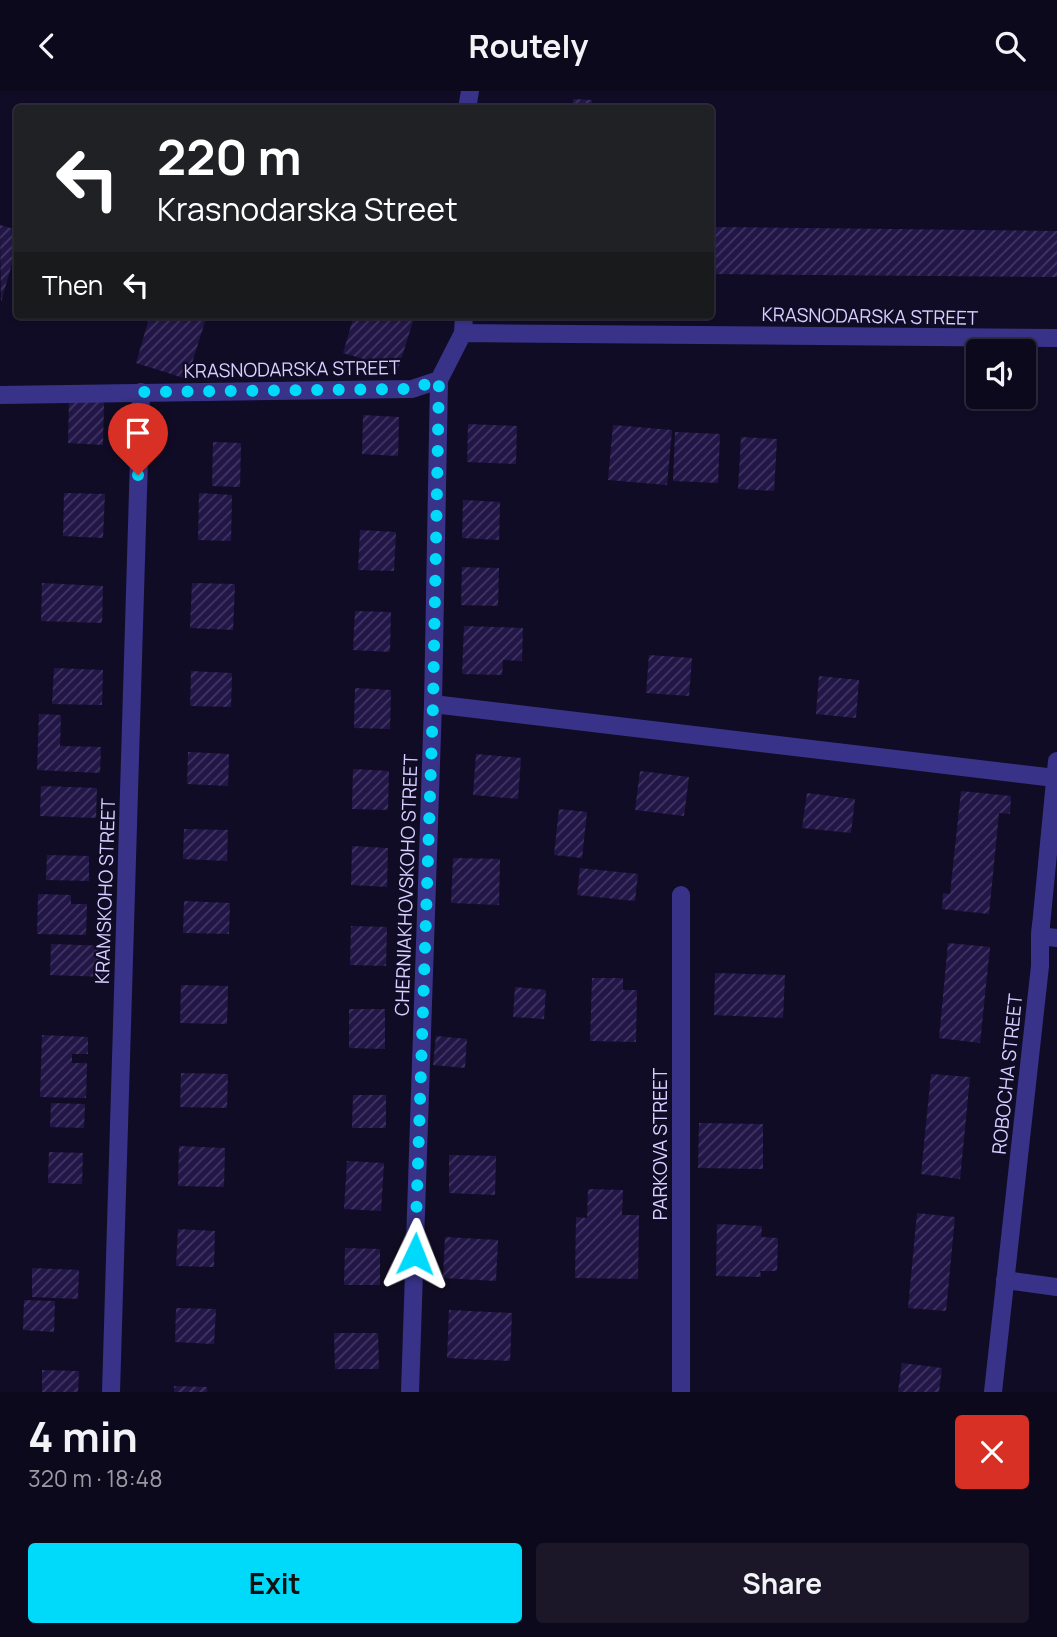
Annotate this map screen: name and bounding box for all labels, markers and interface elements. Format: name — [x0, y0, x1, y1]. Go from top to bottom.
text: Routely — [468, 24, 589, 68]
icon: back — [28, 27, 66, 65]
icon: search — [991, 27, 1029, 65]
text: 220 m — [157, 123, 301, 190]
icon: left — [42, 133, 133, 224]
text: Krasnodarska Street — [157, 187, 458, 231]
icon: left — [117, 266, 155, 304]
text: Then — [42, 267, 103, 303]
street label: KRASNODARSKA STREET — [761, 301, 979, 331]
map controls — [966, 339, 1036, 409]
button: sound — [966, 339, 1036, 409]
street label: KRASNODARSKA STREET — [183, 354, 401, 384]
pin — [108, 403, 168, 475]
icon: arrive — [119, 414, 157, 452]
street label: CHERNIAKHOVSKOHO STREET — [388, 753, 424, 1016]
street label: KRAMSKOHO STREET — [89, 797, 121, 984]
street label: ROBOCHA STREET — [986, 992, 1028, 1156]
street label: PARKOVA STREET — [647, 1067, 673, 1220]
position arrow — [378, 1217, 452, 1291]
text: 4 min — [28, 1407, 138, 1465]
button: close — [955, 1415, 1029, 1489]
text: 320 m · 18:48 — [28, 1462, 162, 1494]
button: Exit — [28, 1543, 522, 1623]
button: Share — [536, 1543, 1029, 1623]

